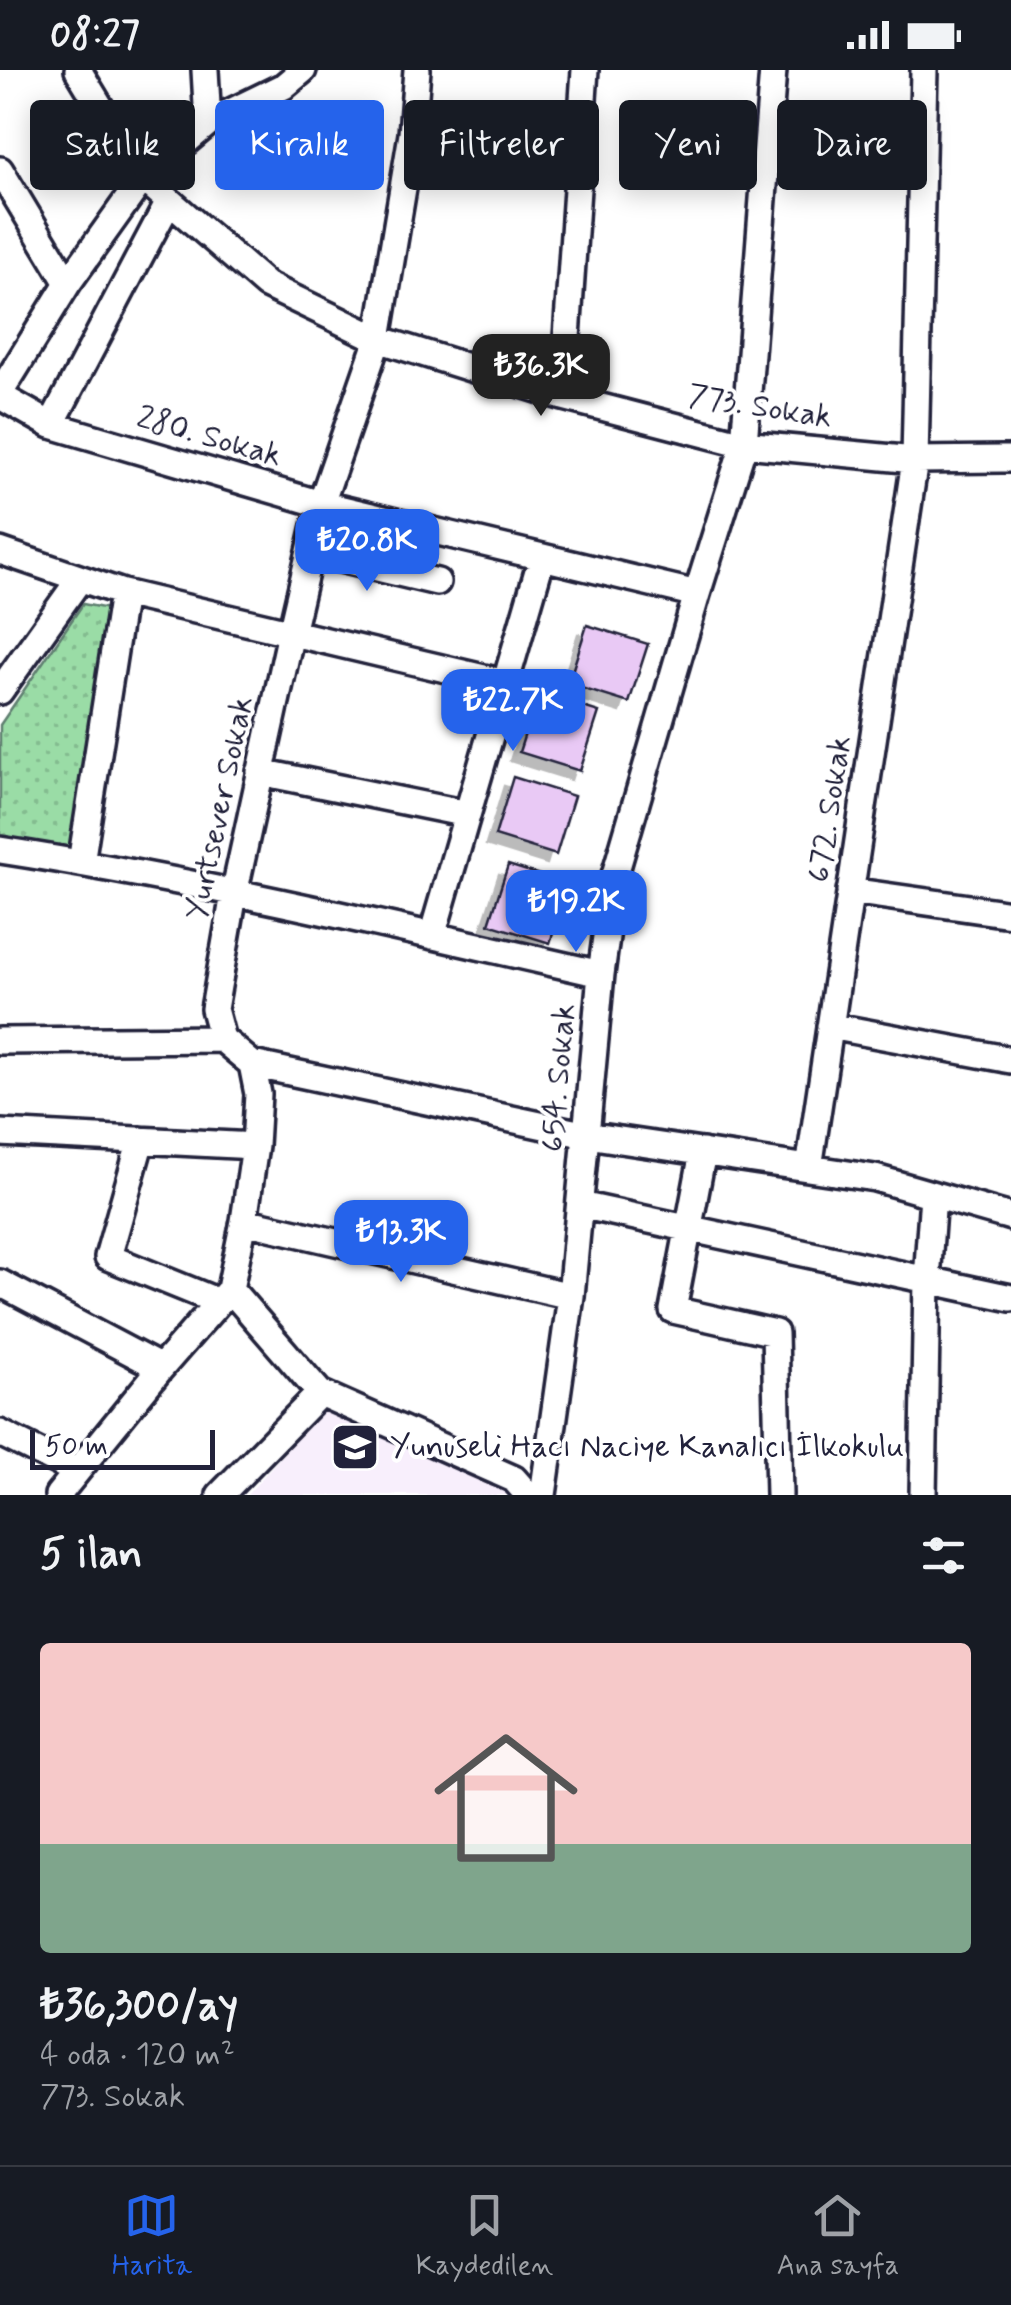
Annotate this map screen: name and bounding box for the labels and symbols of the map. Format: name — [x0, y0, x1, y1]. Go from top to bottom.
pin: ₺36.3K — [460, 334, 622, 419]
street label: 773. Sokak — [685, 375, 835, 439]
street label: 280. Sokak — [132, 396, 286, 478]
pin: ₺20.8K — [286, 509, 448, 594]
pin: ₺22.7K — [432, 669, 594, 754]
street label: Yurtsever Sokak — [176, 692, 264, 924]
street label: 672. Sokak — [798, 733, 862, 885]
pin: ₺19.2K — [495, 870, 657, 955]
street label: 654. Sokak — [532, 1002, 586, 1154]
pin: ₺13.3K — [320, 1200, 482, 1285]
school or university icon: Yunuseli Hacı Naciye Kanalıcı İlkokulu — [329, 1421, 381, 1473]
scale bar — [30, 1425, 215, 1470]
place label: Yunuseli Hacı Naciye Kanalıcı İlkokulu — [390, 1426, 904, 1468]

